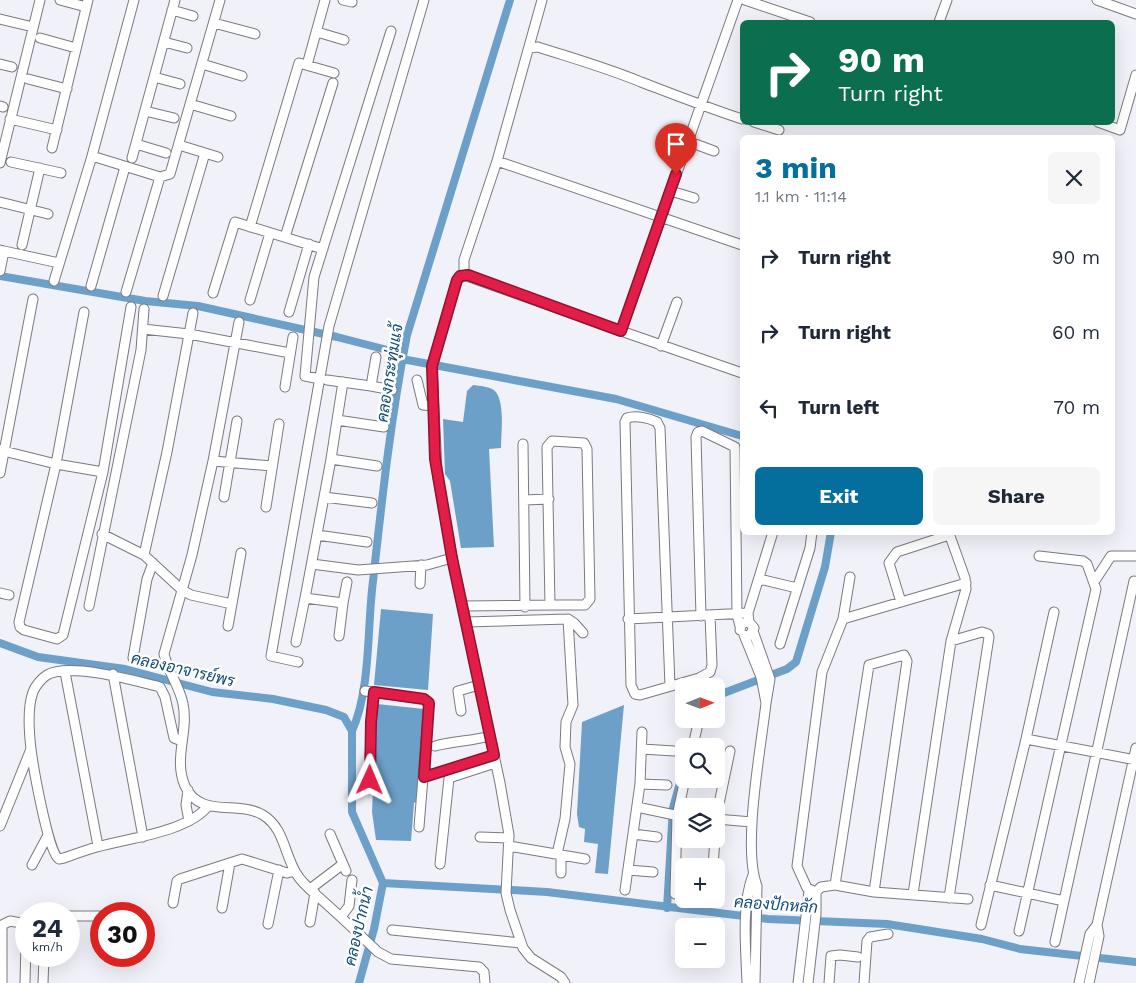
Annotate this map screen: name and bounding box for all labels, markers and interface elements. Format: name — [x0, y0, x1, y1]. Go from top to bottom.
text: 90 m — [838, 39, 925, 81]
icon: right — [755, 40, 820, 105]
text: Turn right — [838, 81, 943, 106]
pin — [655, 123, 697, 174]
icon: arrive — [662, 130, 690, 158]
text: 3 min — [755, 150, 837, 185]
button: close — [1048, 152, 1100, 204]
text: 1.1 km · 11:14 — [755, 187, 847, 206]
icon: right — [755, 244, 783, 272]
text: Turn right — [798, 246, 891, 269]
text: 90 m — [1052, 246, 1100, 269]
water label: คลองกระทุ่มแจ้ — [370, 319, 409, 424]
icon: right — [755, 319, 783, 347]
text: Turn right — [798, 321, 891, 344]
text: 60 m — [1052, 321, 1100, 344]
icon: left — [755, 394, 783, 422]
text: Turn left — [798, 396, 879, 419]
text: 70 m — [1053, 396, 1100, 419]
button: Exit — [755, 467, 923, 525]
button: Share — [933, 467, 1100, 525]
water label: คลองอาจารย์พร — [129, 645, 238, 691]
north arrow — [675, 678, 725, 728]
map controls — [675, 678, 725, 968]
button: search — [675, 738, 725, 788]
position arrow — [343, 753, 395, 805]
button: layers — [675, 798, 725, 848]
button: + — [675, 858, 725, 908]
water label: คลองปากน้ำ — [335, 883, 377, 968]
water label: คลองปักหลัก — [733, 891, 819, 917]
speed limit sign: 30 — [90, 902, 155, 967]
text: 24 — [32, 914, 63, 943]
button: − — [675, 918, 725, 968]
text: km/h — [32, 940, 63, 954]

